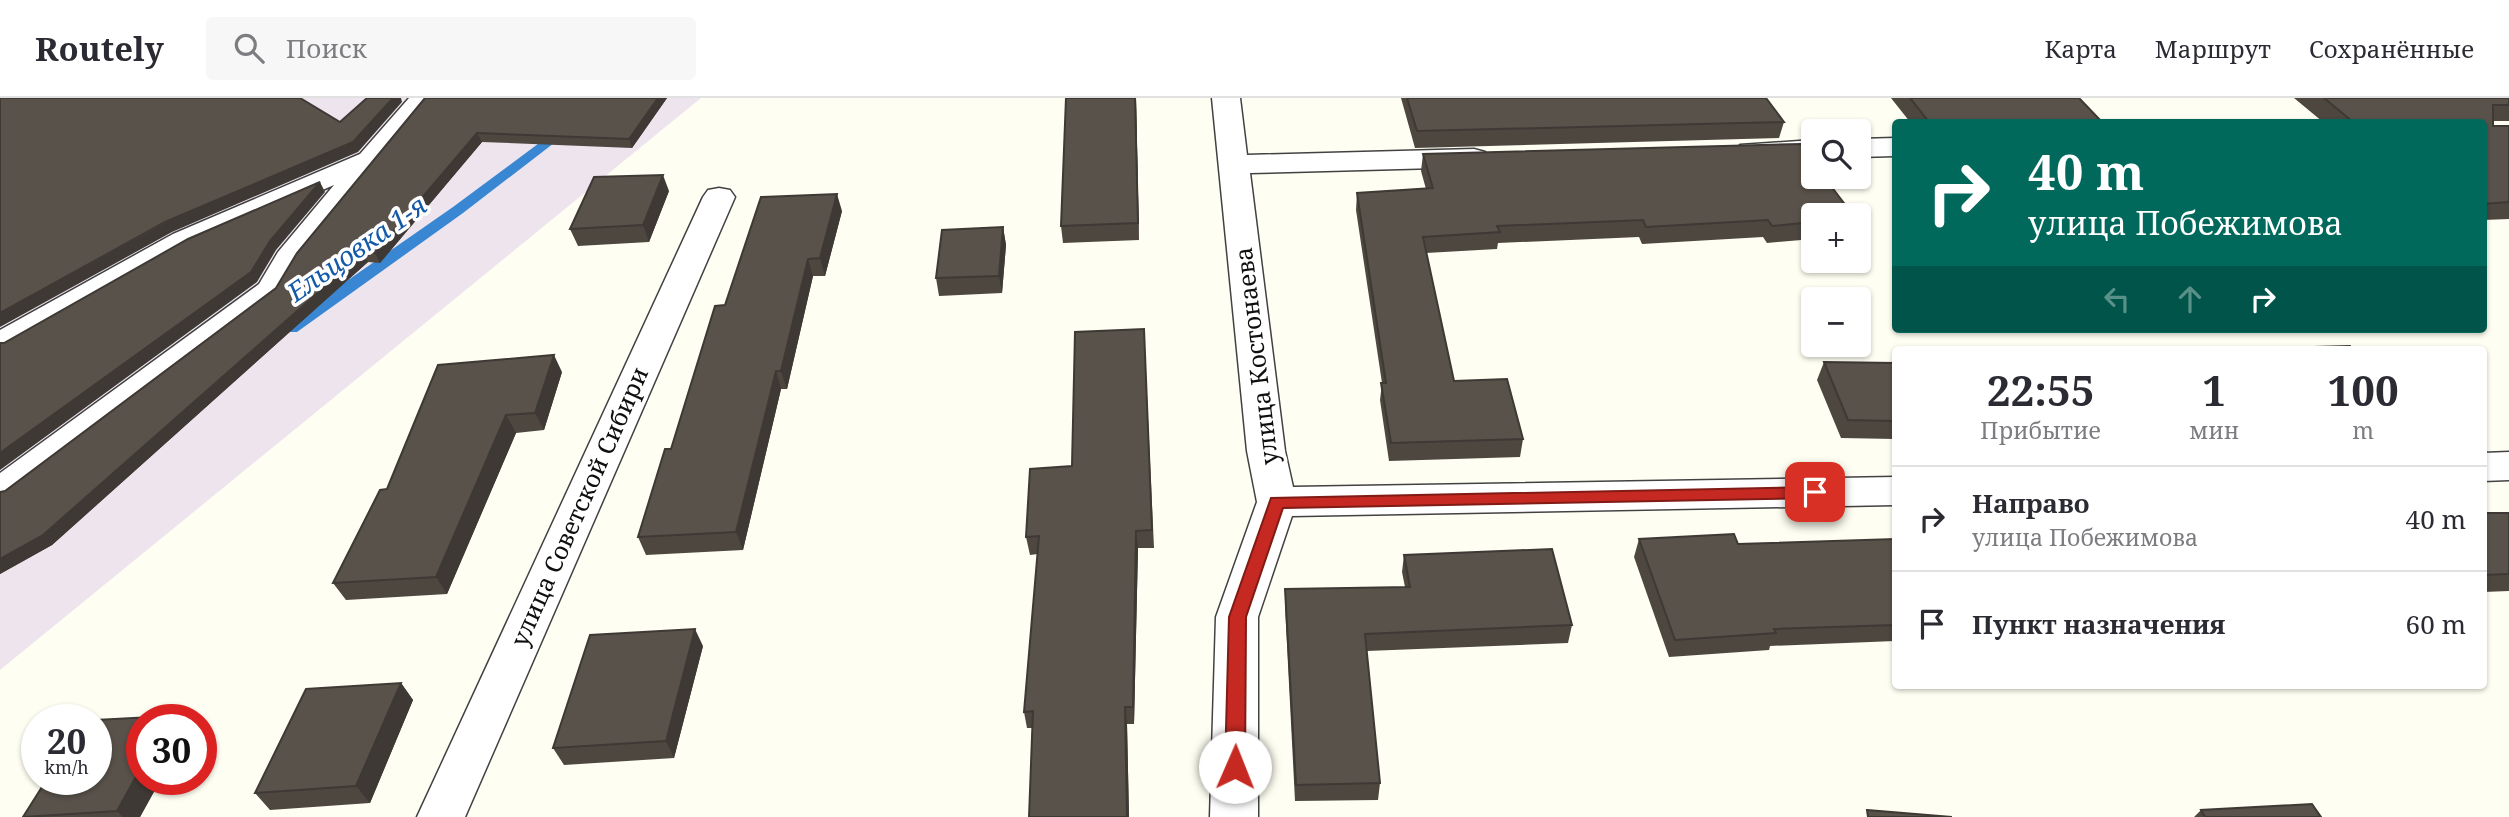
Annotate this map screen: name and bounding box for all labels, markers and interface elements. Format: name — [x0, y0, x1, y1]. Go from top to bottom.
search box — [206, 17, 696, 80]
text: Routely — [35, 26, 164, 71]
icon: search — [230, 29, 268, 67]
text: Поиск — [286, 30, 367, 66]
text: Карта — [2045, 32, 2117, 65]
text: Маршрут — [2155, 32, 2271, 65]
text: Сохранённые — [2309, 32, 2474, 65]
map controls — [1801, 119, 1871, 357]
button: search — [1801, 119, 1871, 189]
text: 40 m — [2028, 138, 2144, 204]
icon: right — [1913, 147, 2004, 238]
water label: Ельцовка 1-я — [279, 187, 433, 310]
text: улица Побежимова — [2028, 201, 2343, 244]
button: + — [1801, 203, 1871, 273]
street label: улица Костонаева — [1226, 245, 1285, 467]
icon: left — [2098, 280, 2136, 318]
icon: ahead — [2171, 280, 2209, 318]
icon: right — [2244, 280, 2282, 318]
button: − — [1801, 287, 1871, 357]
street label: улица Советской Сибири — [502, 361, 655, 651]
text: 22:55 — [1987, 361, 2094, 418]
text: 1 — [2202, 361, 2226, 418]
text: 100 — [2327, 361, 2399, 418]
text: Прибытие — [1980, 414, 2101, 446]
text: мин — [2189, 414, 2239, 446]
text: m — [2352, 414, 2374, 446]
pin — [1785, 462, 1845, 522]
icon: arrive — [1796, 473, 1834, 511]
text: Направо — [1972, 485, 2090, 521]
icon: right — [1913, 500, 1951, 538]
text: 40 m — [2406, 501, 2466, 537]
text: улица Побежимова — [1972, 521, 2198, 553]
icon: arrive — [1913, 605, 1951, 643]
text: Пункт назначения — [1972, 606, 2225, 642]
text: 60 m — [2406, 606, 2466, 642]
speed limit sign: 30 — [126, 704, 217, 795]
text: 20 — [47, 717, 86, 764]
position arrow — [1198, 730, 1272, 804]
text: km/h — [44, 755, 89, 779]

